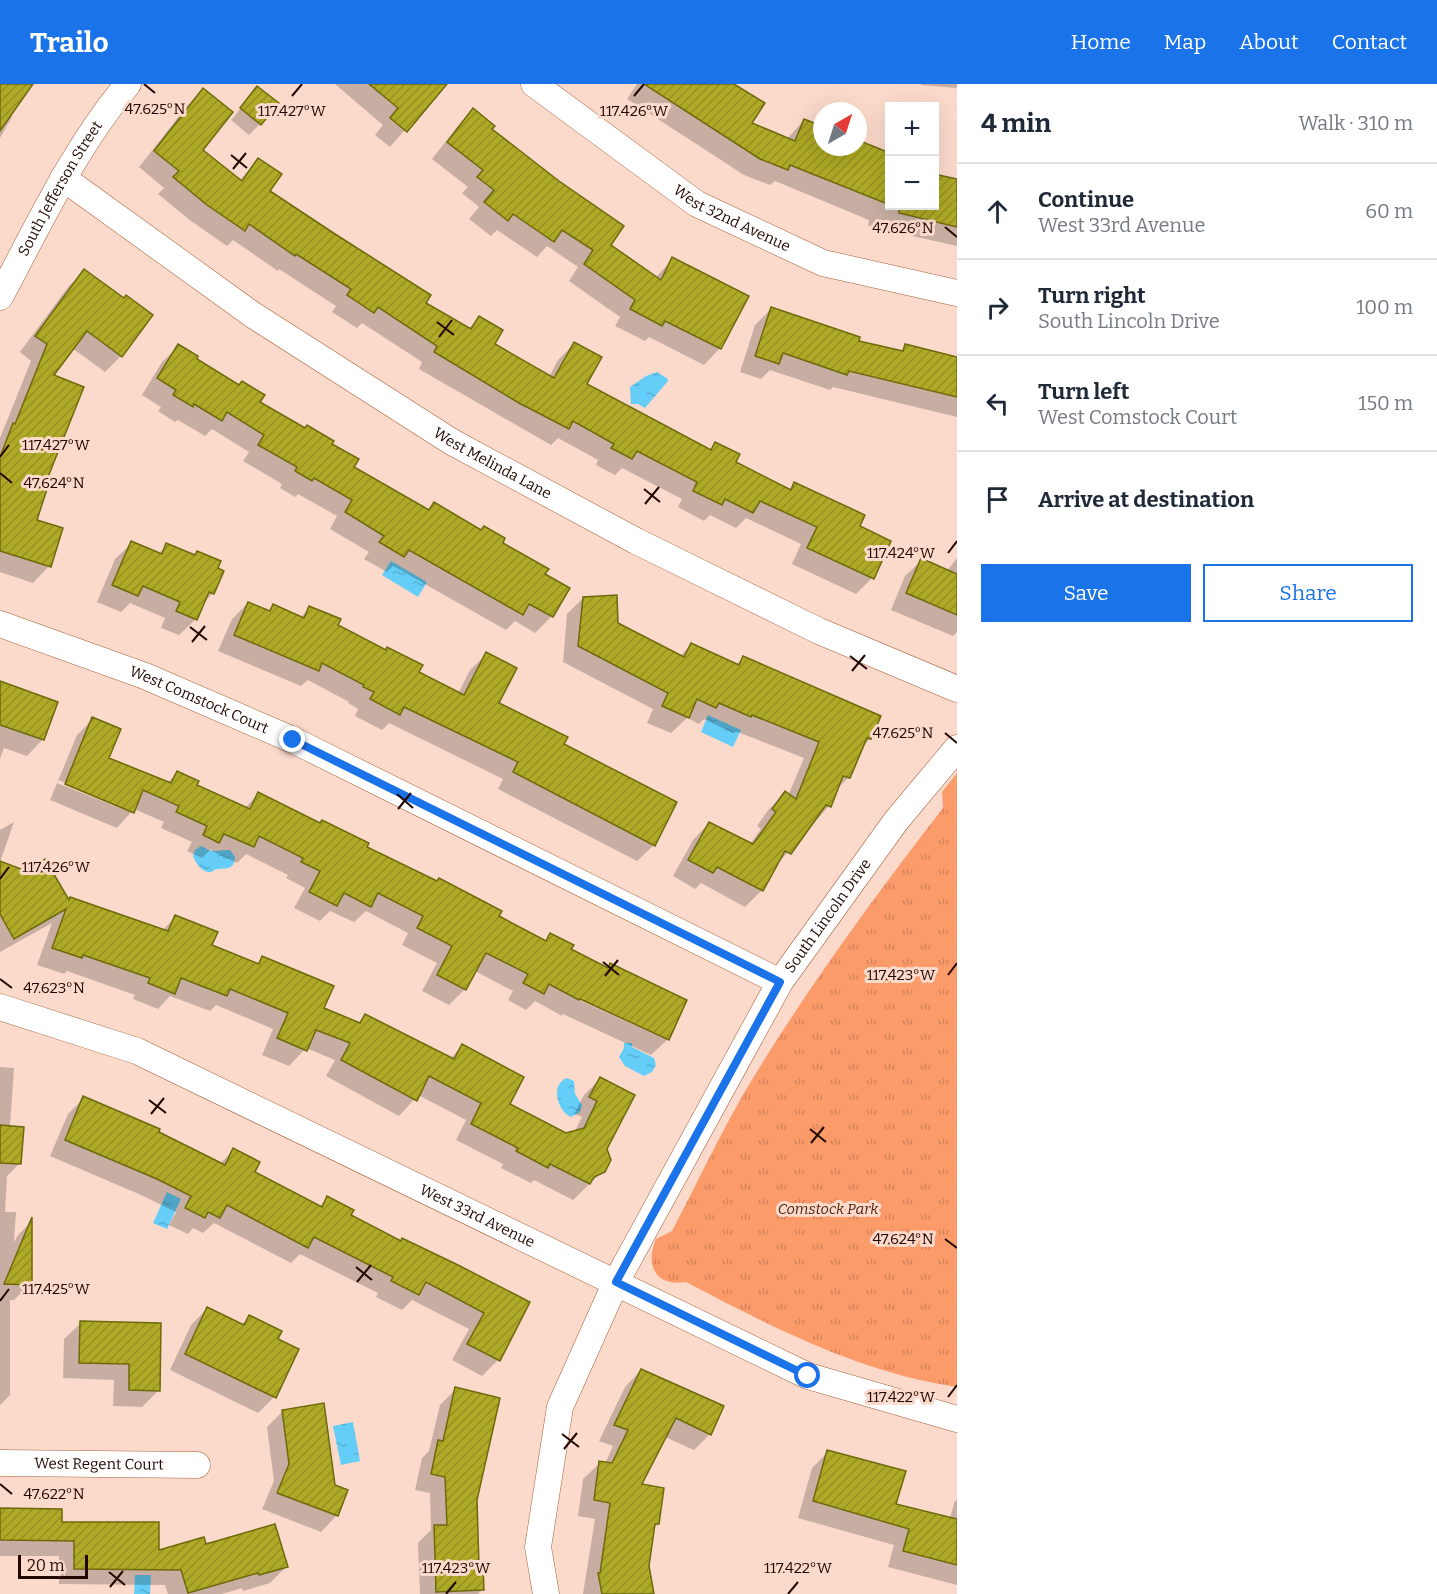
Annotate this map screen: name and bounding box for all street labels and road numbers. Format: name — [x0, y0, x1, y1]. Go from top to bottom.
street label: South Jefferson Street — [14, 117, 106, 259]
street label: West 32nd Avenue — [670, 181, 793, 255]
street label: West Melinda Lane — [430, 424, 555, 503]
street label: West Comstock Court — [127, 662, 272, 738]
street label: South Lincoln Drive — [781, 855, 875, 976]
street label: West 33rd Avenue — [417, 1180, 538, 1251]
street label: West Regent Court — [34, 1454, 164, 1474]

